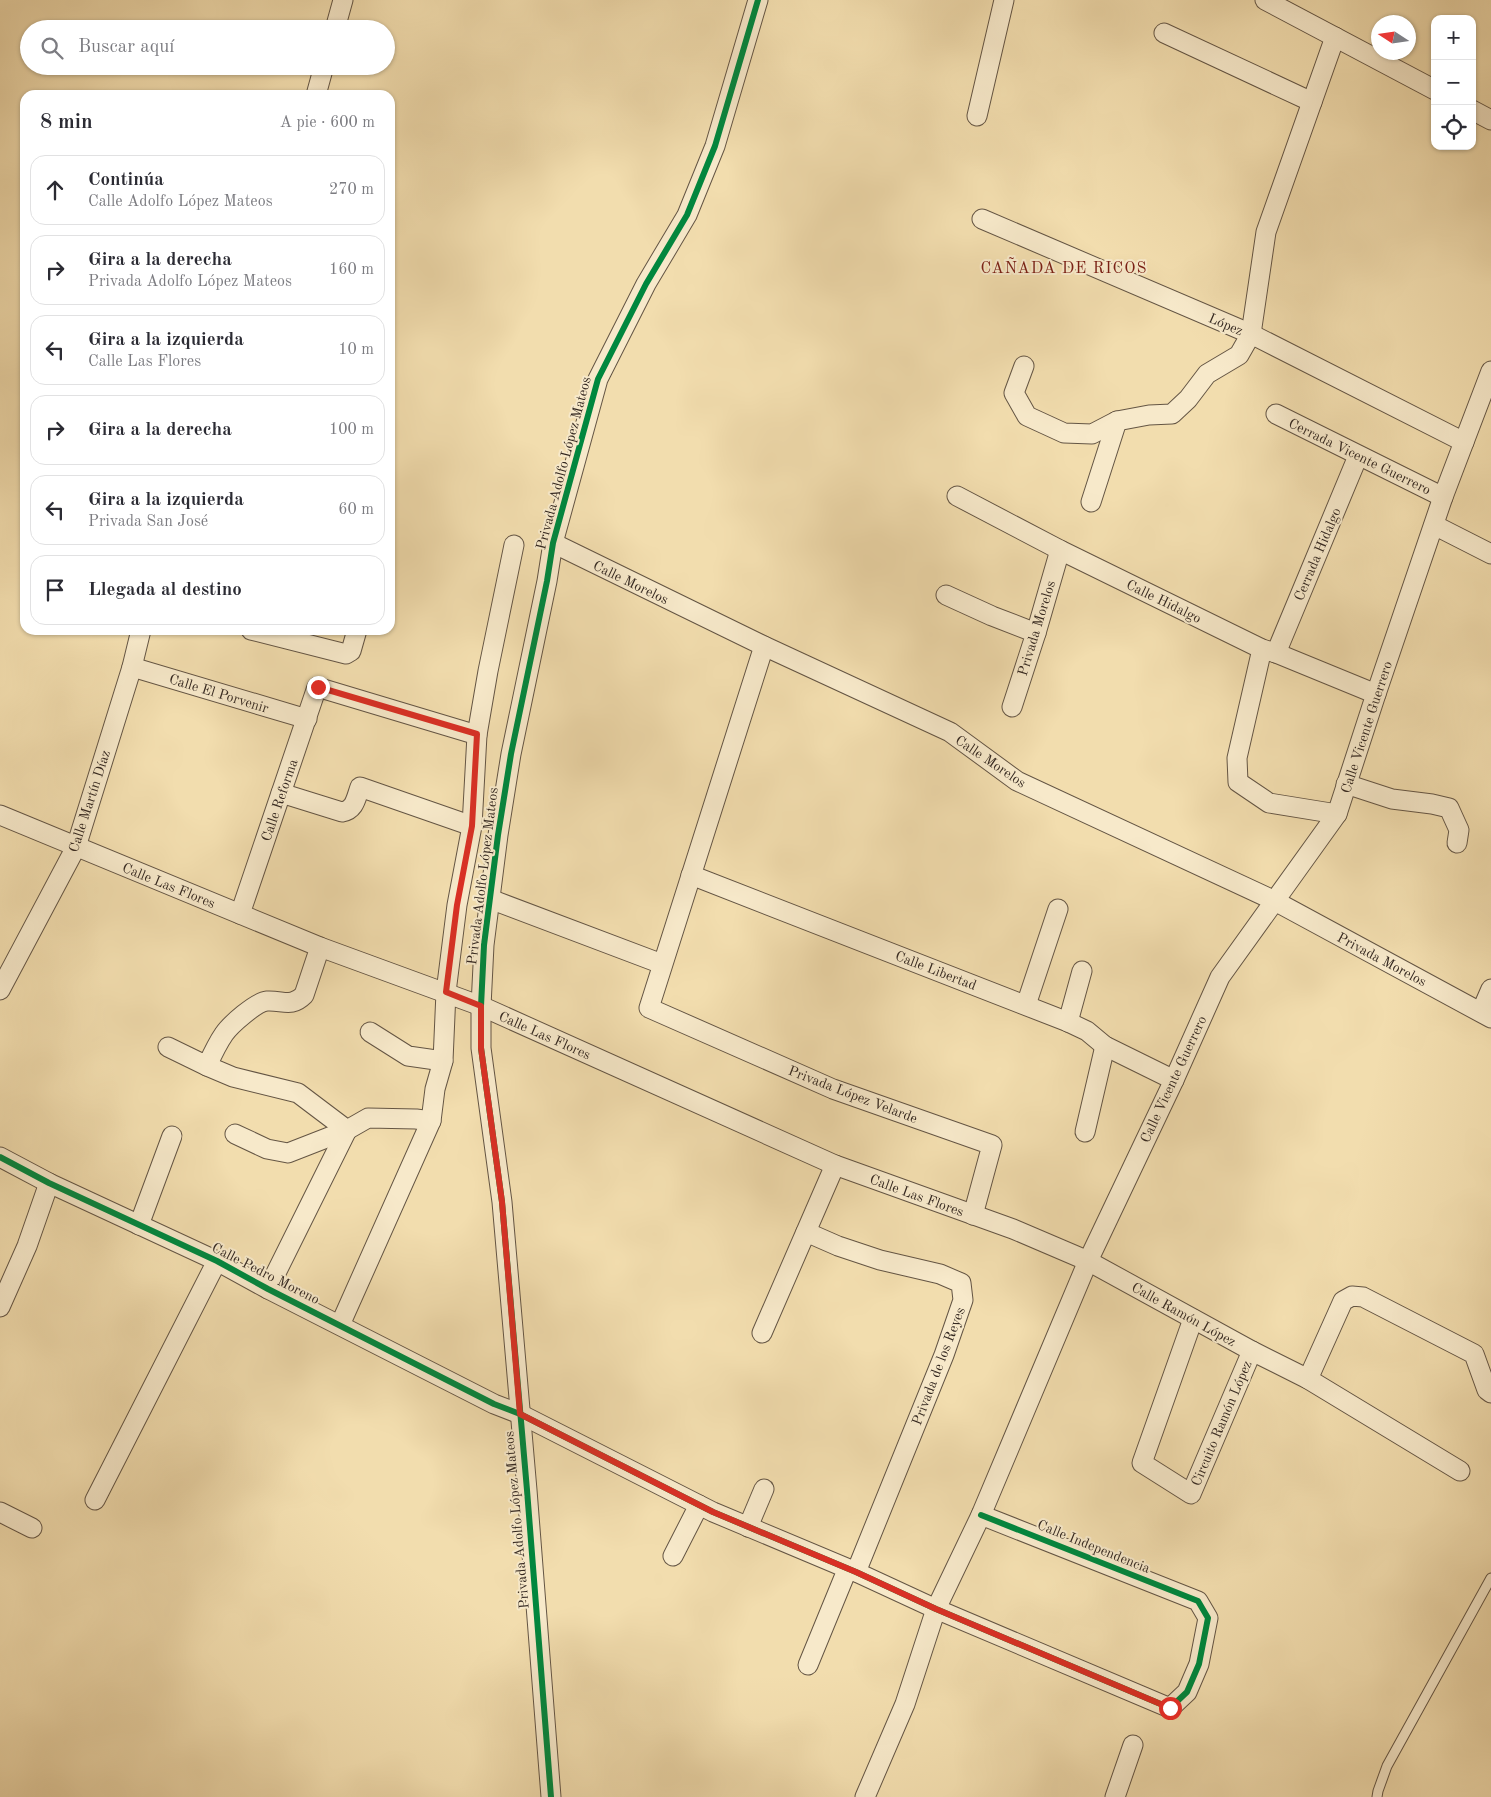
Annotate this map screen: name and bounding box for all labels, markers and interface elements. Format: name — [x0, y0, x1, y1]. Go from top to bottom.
north arrow — [1371, 15, 1416, 60]
map controls — [1431, 15, 1476, 150]
button: + — [1431, 15, 1476, 60]
search box — [20, 20, 395, 75]
icon: search — [38, 34, 66, 62]
text: Buscar aquí — [78, 38, 174, 57]
button: − — [1431, 60, 1476, 105]
button: locate — [1431, 105, 1476, 150]
text: 8 min — [40, 112, 93, 133]
text: A pie · 600 m — [280, 115, 375, 131]
text: Continúa — [88, 171, 164, 190]
icon: ahead — [41, 176, 69, 204]
text: 270 m — [329, 182, 374, 198]
text: Calle Adolfo López Mateos — [88, 194, 273, 210]
text: Gira a la derecha — [88, 251, 232, 270]
icon: right — [41, 256, 69, 284]
district label: CAÑADA DE RICOS — [981, 256, 1147, 277]
text: 160 m — [329, 262, 374, 278]
text: Privada Adolfo López Mateos — [88, 274, 292, 290]
street label: López — [1206, 311, 1245, 338]
text: Gira a la izquierda — [88, 331, 244, 350]
icon: left — [41, 336, 69, 364]
text: 10 m — [338, 342, 374, 358]
text: Calle Las Flores — [88, 354, 201, 370]
street label: Privada Adolfo López Mateos — [534, 375, 594, 551]
icon: right — [41, 416, 69, 444]
street label: Cerrada Vicente Guerrero — [1286, 416, 1433, 497]
text: Gira a la derecha — [88, 421, 232, 440]
text: 100 m — [329, 422, 374, 438]
text: Gira a la izquierda — [88, 491, 244, 510]
icon: left — [41, 496, 69, 524]
text: 60 m — [338, 502, 374, 518]
street label: Cerrada Hidalgo — [1292, 506, 1344, 603]
text: Privada San José — [88, 514, 208, 530]
street label: Calle Morelos — [591, 559, 670, 607]
icon: arrive — [41, 576, 69, 604]
street label: Calle Hidalgo — [1124, 578, 1203, 626]
street label: Privada Morelos — [1016, 579, 1058, 678]
text: Llegada al destino — [88, 581, 242, 600]
street label: Calle Vicente Guerrero — [1339, 659, 1395, 795]
street label: Calle El Porvenir — [167, 672, 270, 716]
route end — [307, 676, 330, 699]
street label: Calle Morelos — [953, 733, 1028, 791]
street label: Calle Martín Díaz — [67, 748, 113, 854]
street label: Calle Reforma — [259, 757, 301, 843]
street label: Privada Adolfo López Mateos — [465, 787, 501, 966]
street label: Calle Las Flores — [120, 861, 217, 911]
street label: Privada Morelos — [1335, 931, 1428, 989]
street label: Calle Libertad — [893, 949, 978, 993]
street label: Calle Las Flores — [497, 1009, 593, 1062]
street label: Calle Vicente Guerrero — [1138, 1014, 1209, 1145]
street label: Privada López Velarde — [786, 1064, 919, 1126]
street label: Calle Las Flores — [868, 1172, 966, 1219]
street label: Calle Pedro Moreno — [209, 1241, 322, 1307]
street label: Calle Ramón López — [1129, 1280, 1238, 1349]
street label: Privada de los Reyes — [910, 1305, 968, 1427]
street label: Circuito Ramón López — [1189, 1359, 1255, 1488]
street label: Privada Adolfo López Mateos — [502, 1430, 532, 1609]
street label: Calle Independencia — [1035, 1518, 1152, 1576]
route start — [1159, 1697, 1182, 1720]

